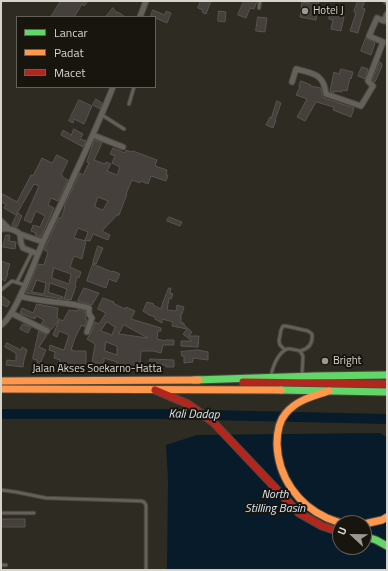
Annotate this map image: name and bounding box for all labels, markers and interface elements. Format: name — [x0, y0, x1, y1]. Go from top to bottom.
place label: Hotel J — [313, 4, 344, 18]
marker: Hotel J — [300, 6, 310, 16]
legend — [16, 16, 156, 88]
text: Lancar — [54, 23, 88, 42]
text: Padat — [54, 43, 84, 62]
text: Macet — [54, 63, 86, 82]
place label: Bright — [333, 354, 361, 368]
marker: Bright — [320, 356, 330, 366]
street label: Jalan Akses Soekarno-Hatta — [32, 362, 162, 376]
water label: Kali Dadap — [168, 407, 220, 423]
water label: North Stilling Basin — [245, 488, 305, 516]
north arrow — [332, 515, 372, 555]
text: U — [333, 525, 351, 537]

